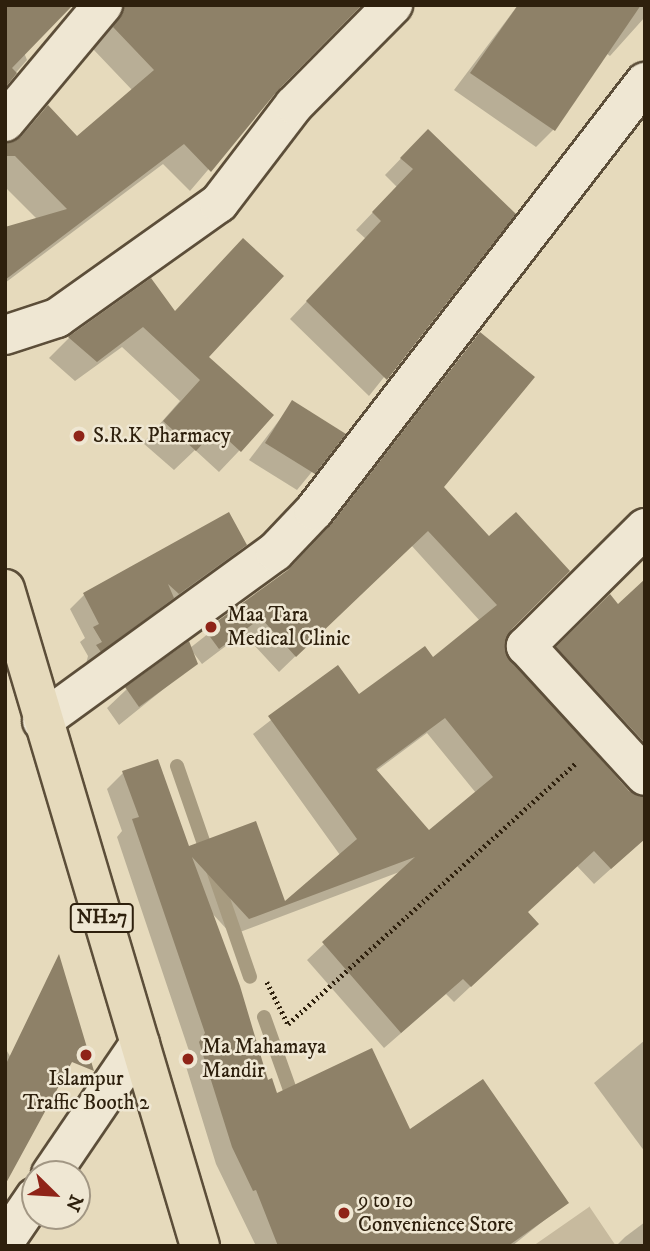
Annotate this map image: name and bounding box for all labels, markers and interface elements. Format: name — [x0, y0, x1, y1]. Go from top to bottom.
place label: S.R.K Pharmacy — [93, 423, 231, 449]
marker: S.R.K Pharmacy — [71, 428, 87, 444]
place label: Maa Tara Medical Clinic — [227, 602, 350, 652]
marker: Maa Tara Medical Clinic — [201, 617, 221, 637]
road number: NH27 — [69, 902, 135, 934]
place label: Ma Mahamaya Mandir — [202, 1034, 326, 1084]
marker: Islampur Traffic Booth 2 — [78, 1047, 94, 1063]
marker: Ma Mahamaya Mandir — [180, 1051, 196, 1067]
place label: Islampur Traffic Booth 2 — [23, 1066, 149, 1116]
north arrow — [21, 1160, 91, 1230]
place label: 9 to 10 Convenience Store — [358, 1188, 514, 1238]
text: N — [60, 1191, 87, 1215]
marker: 9 to 10 Convenience Store — [336, 1205, 352, 1221]

